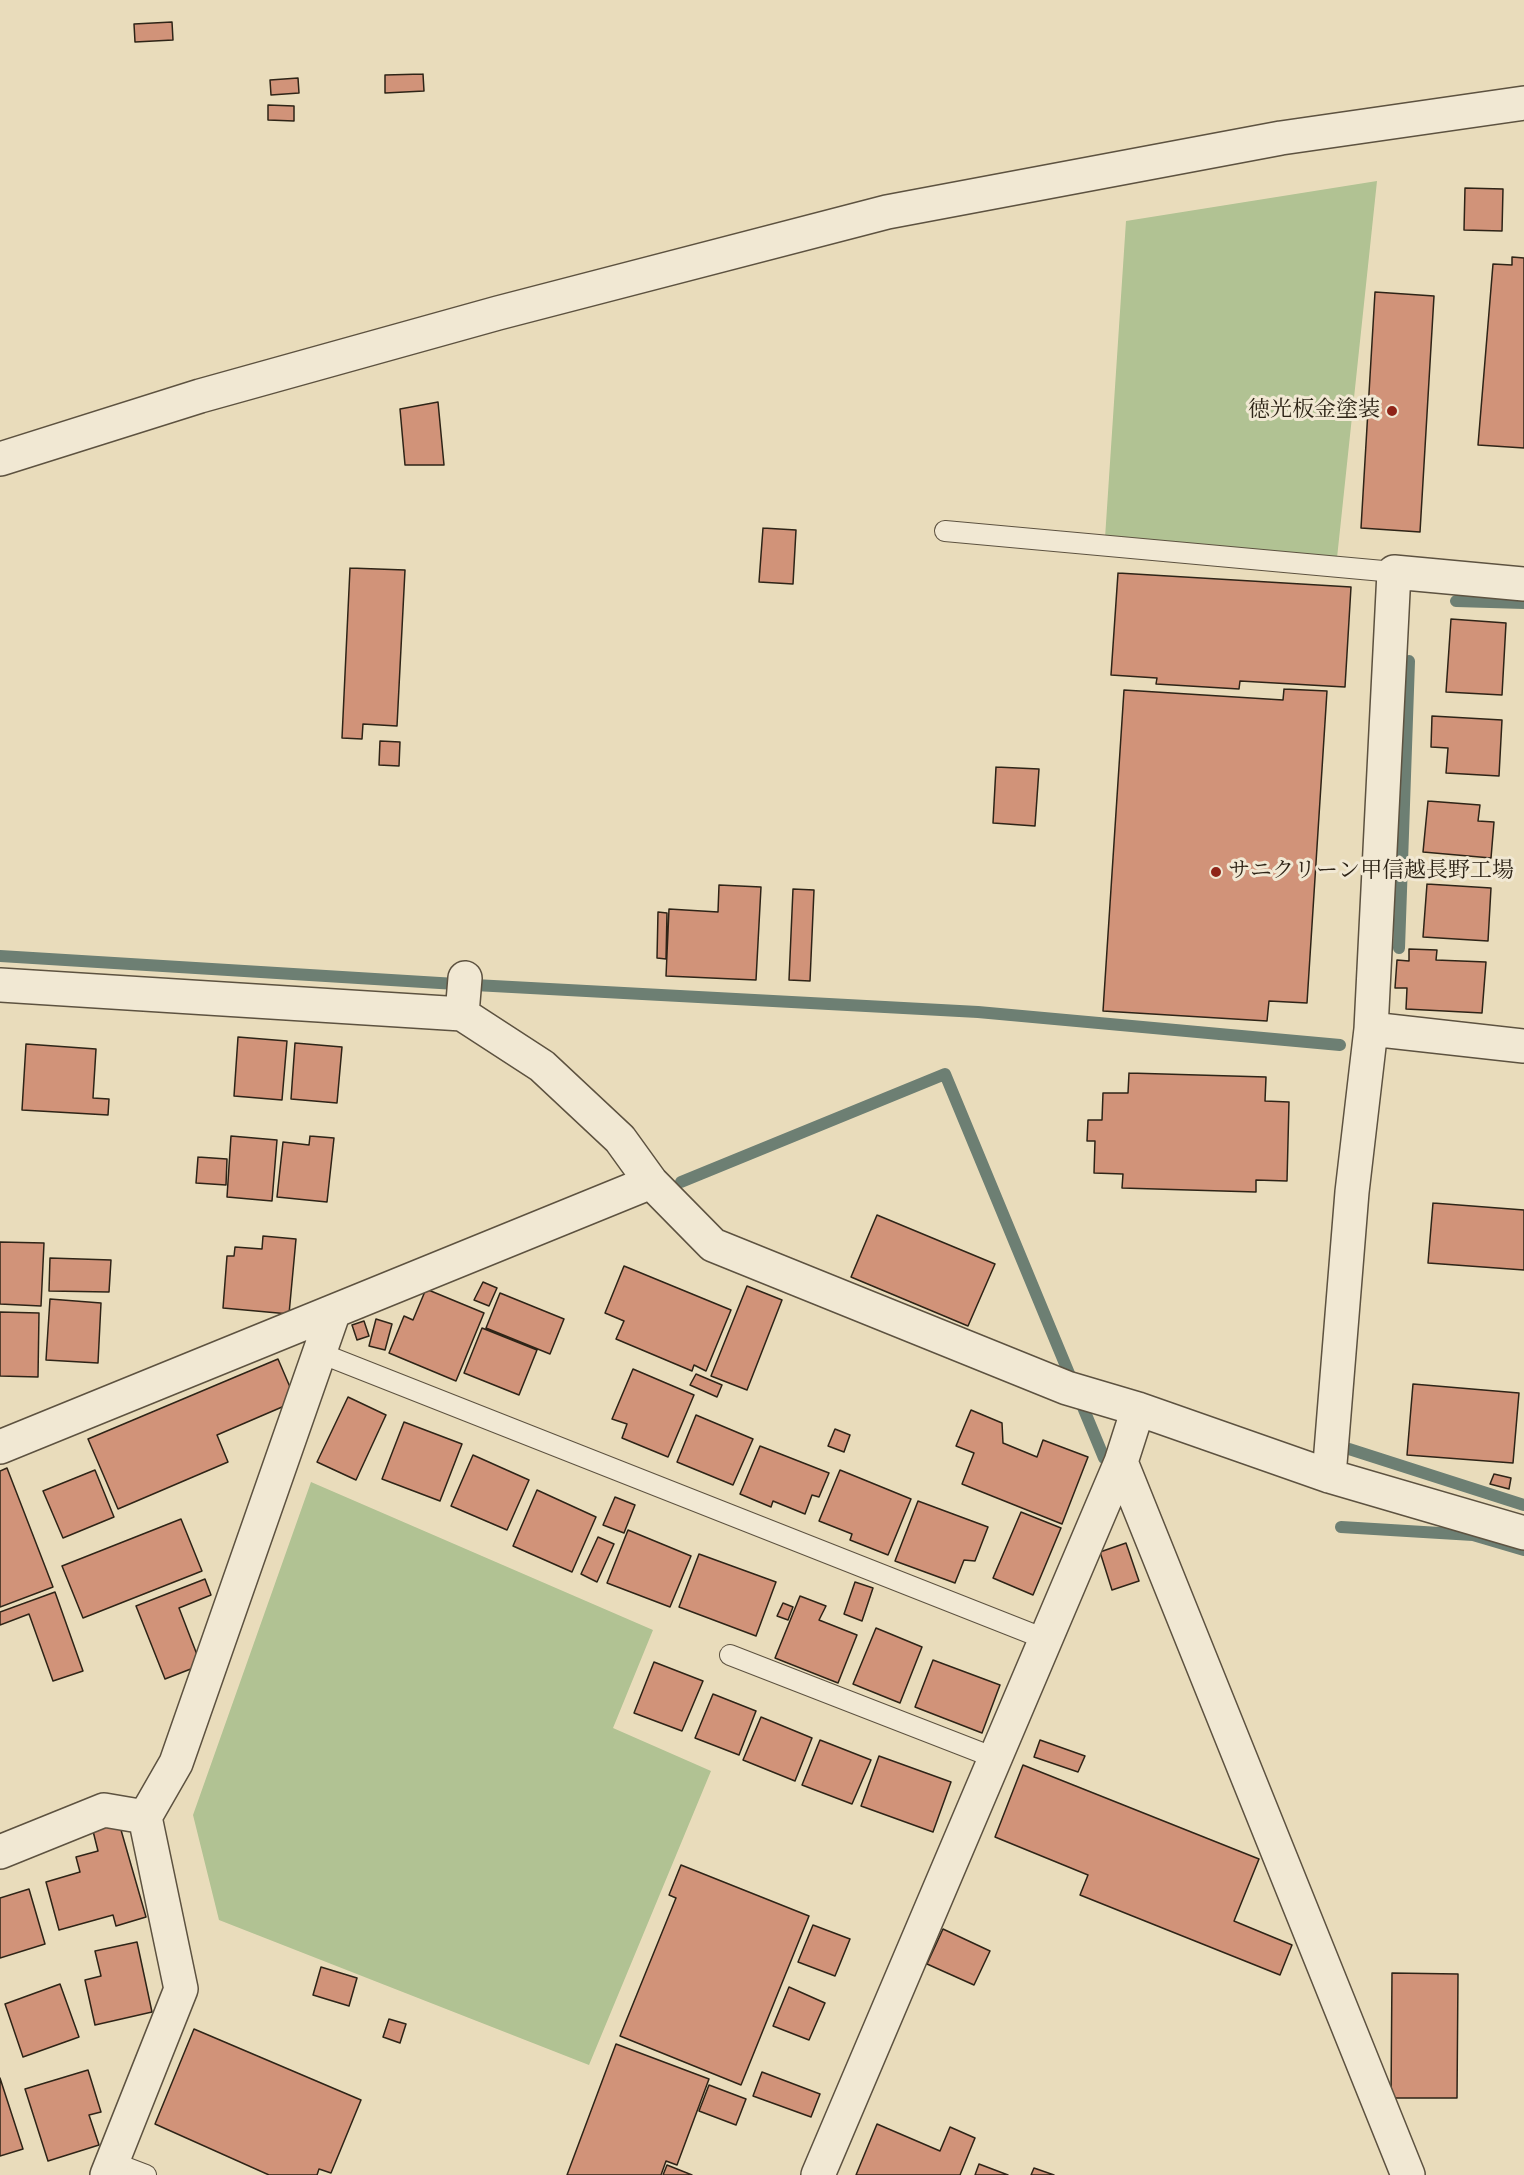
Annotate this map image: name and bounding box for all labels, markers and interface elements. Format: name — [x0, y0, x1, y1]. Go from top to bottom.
place label: 徳光板金塗装 — [1248, 398, 1380, 424]
marker: 徳光板金塗装 — [1385, 404, 1399, 418]
place label: サニクリーン甲信越長野工場 — [1228, 859, 1514, 885]
marker: サニクリーン甲信越長野工場 — [1209, 865, 1223, 879]

